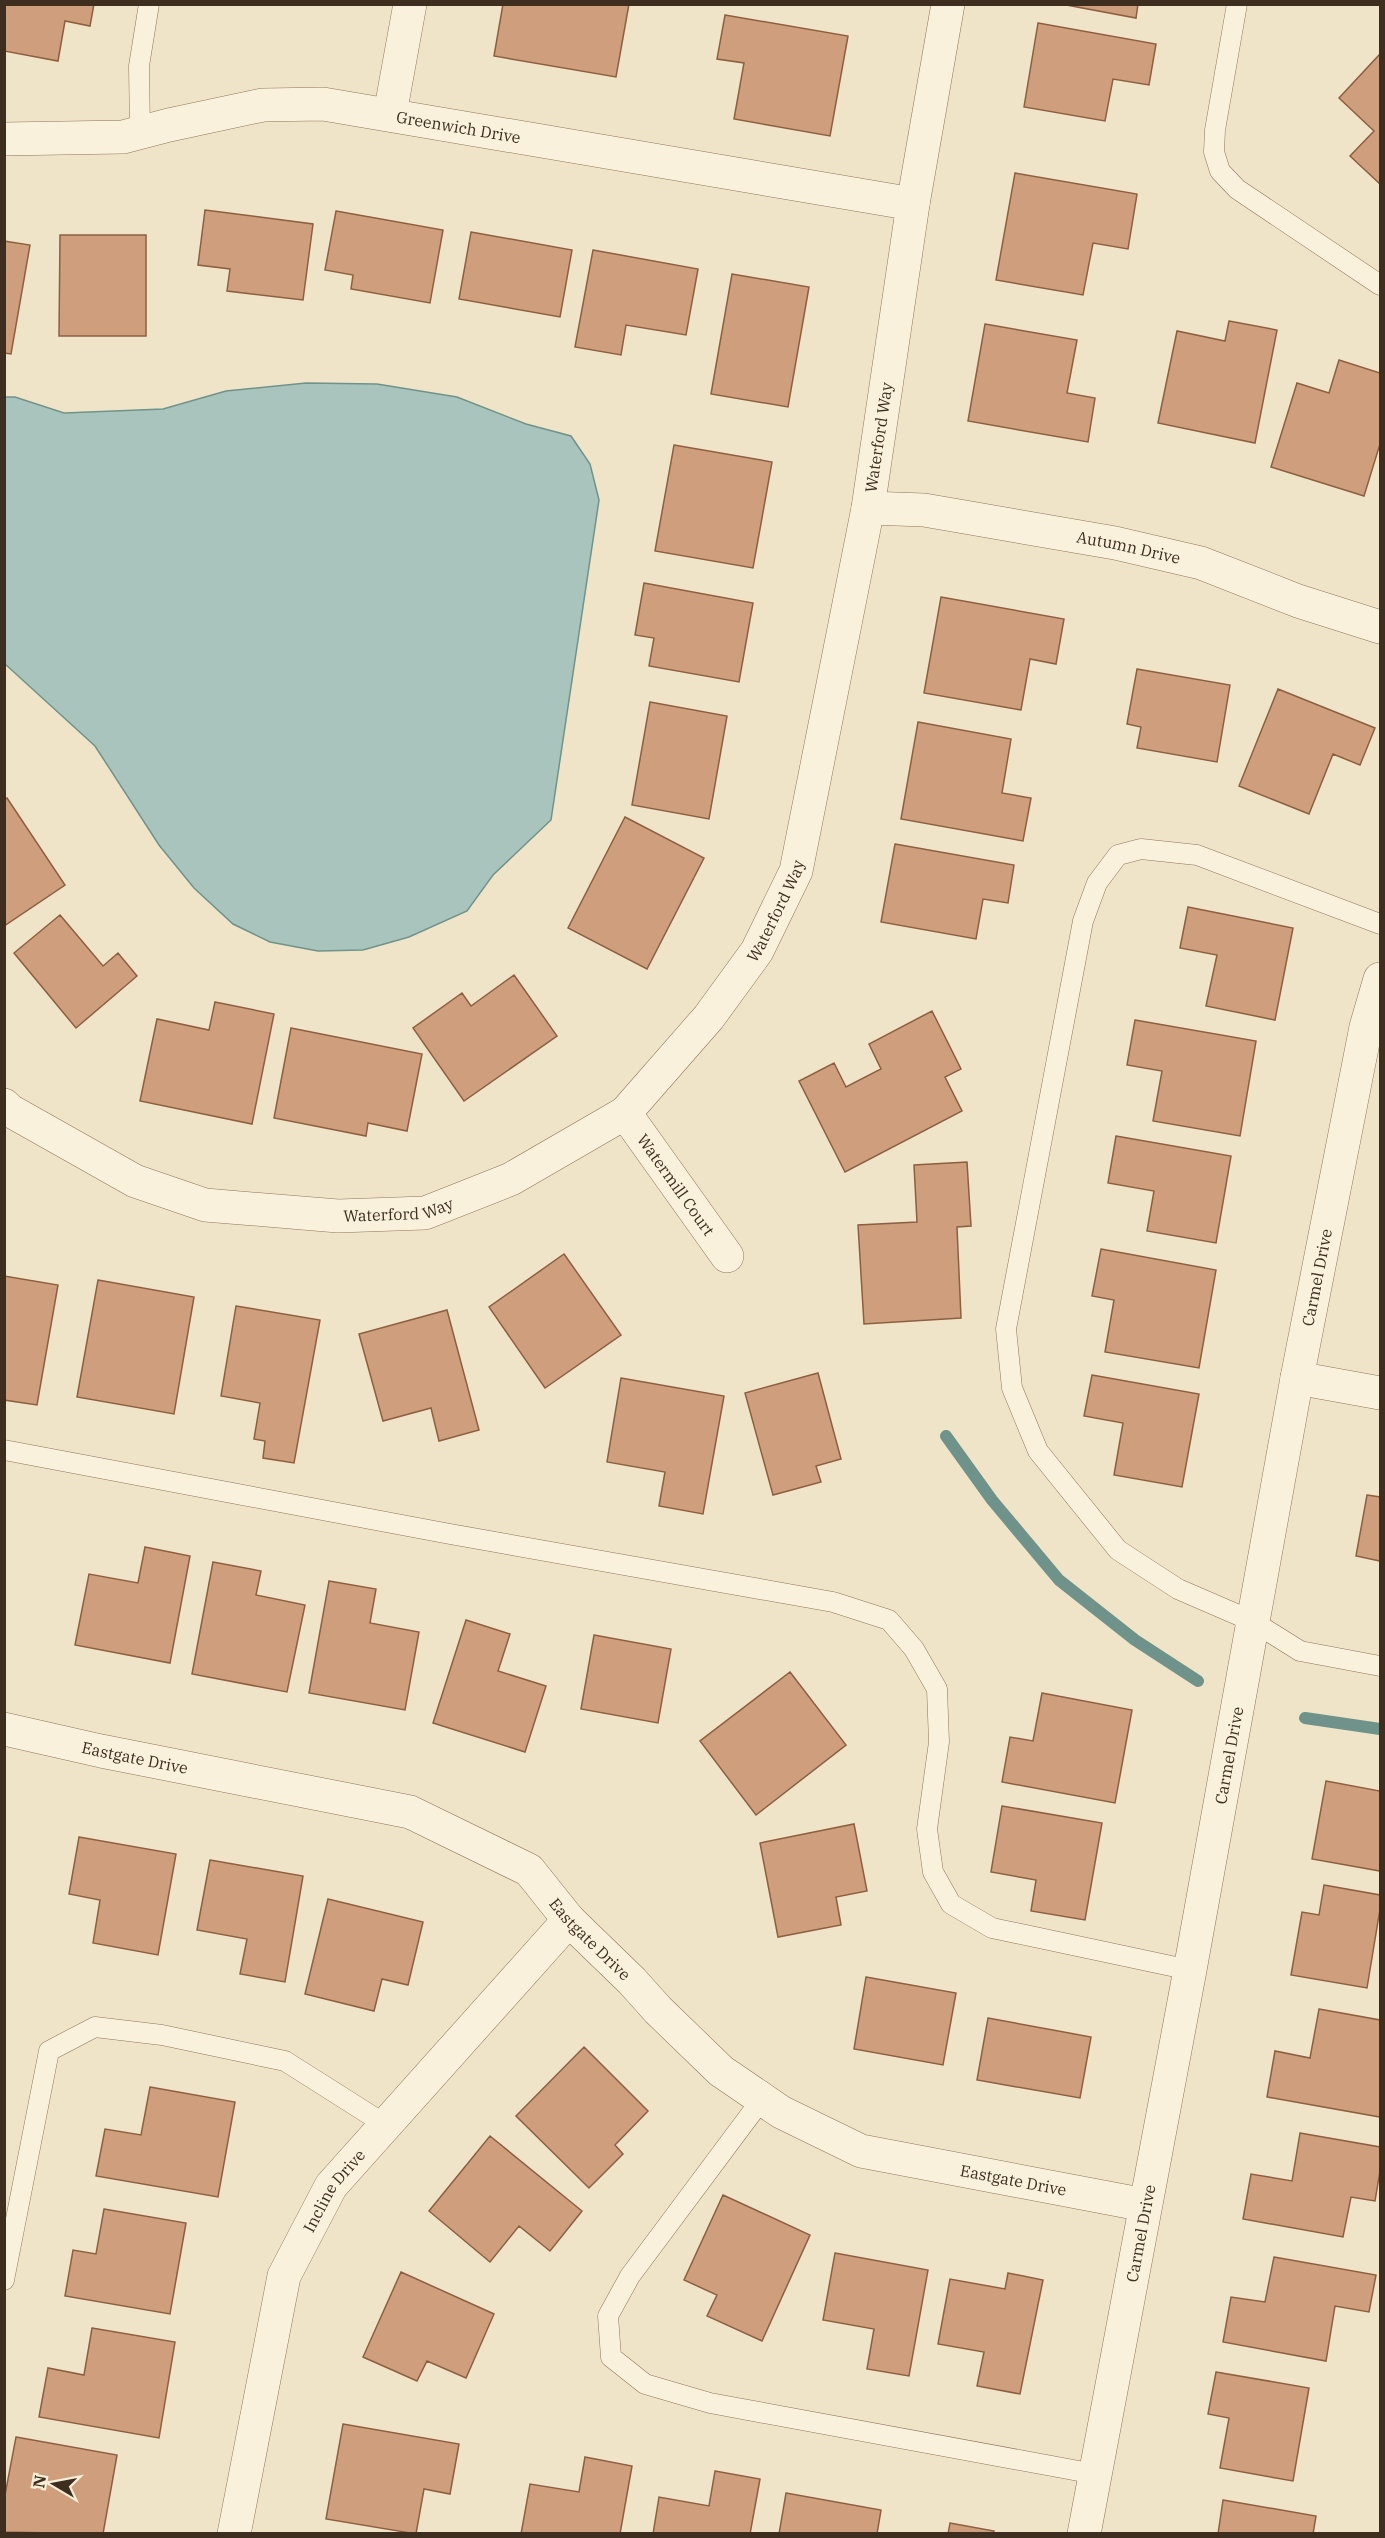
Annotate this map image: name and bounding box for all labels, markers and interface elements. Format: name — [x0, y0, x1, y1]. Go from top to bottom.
street label: Greenwich Drive — [395, 107, 522, 147]
street label: Waterford Way — [860, 380, 897, 494]
street label: Autumn Drive — [1075, 527, 1183, 568]
street label: Waterford Way — [742, 858, 808, 966]
street label: Watermill Court — [633, 1130, 719, 1240]
street label: Waterford Way — [343, 1193, 456, 1226]
street label: Carmel Drive — [1297, 1227, 1336, 1328]
street label: Carmel Drive — [1210, 1705, 1247, 1806]
street label: Eastgate Drive — [80, 1737, 190, 1778]
street label: Eastgate Drive — [545, 1894, 635, 1984]
street label: Incline Drive — [299, 2145, 369, 2236]
street label: Eastgate Drive — [959, 2160, 1068, 2200]
street label: Carmel Drive — [1122, 2183, 1159, 2284]
north arrow — [24, 2454, 84, 2514]
text: N — [28, 2473, 50, 2489]

